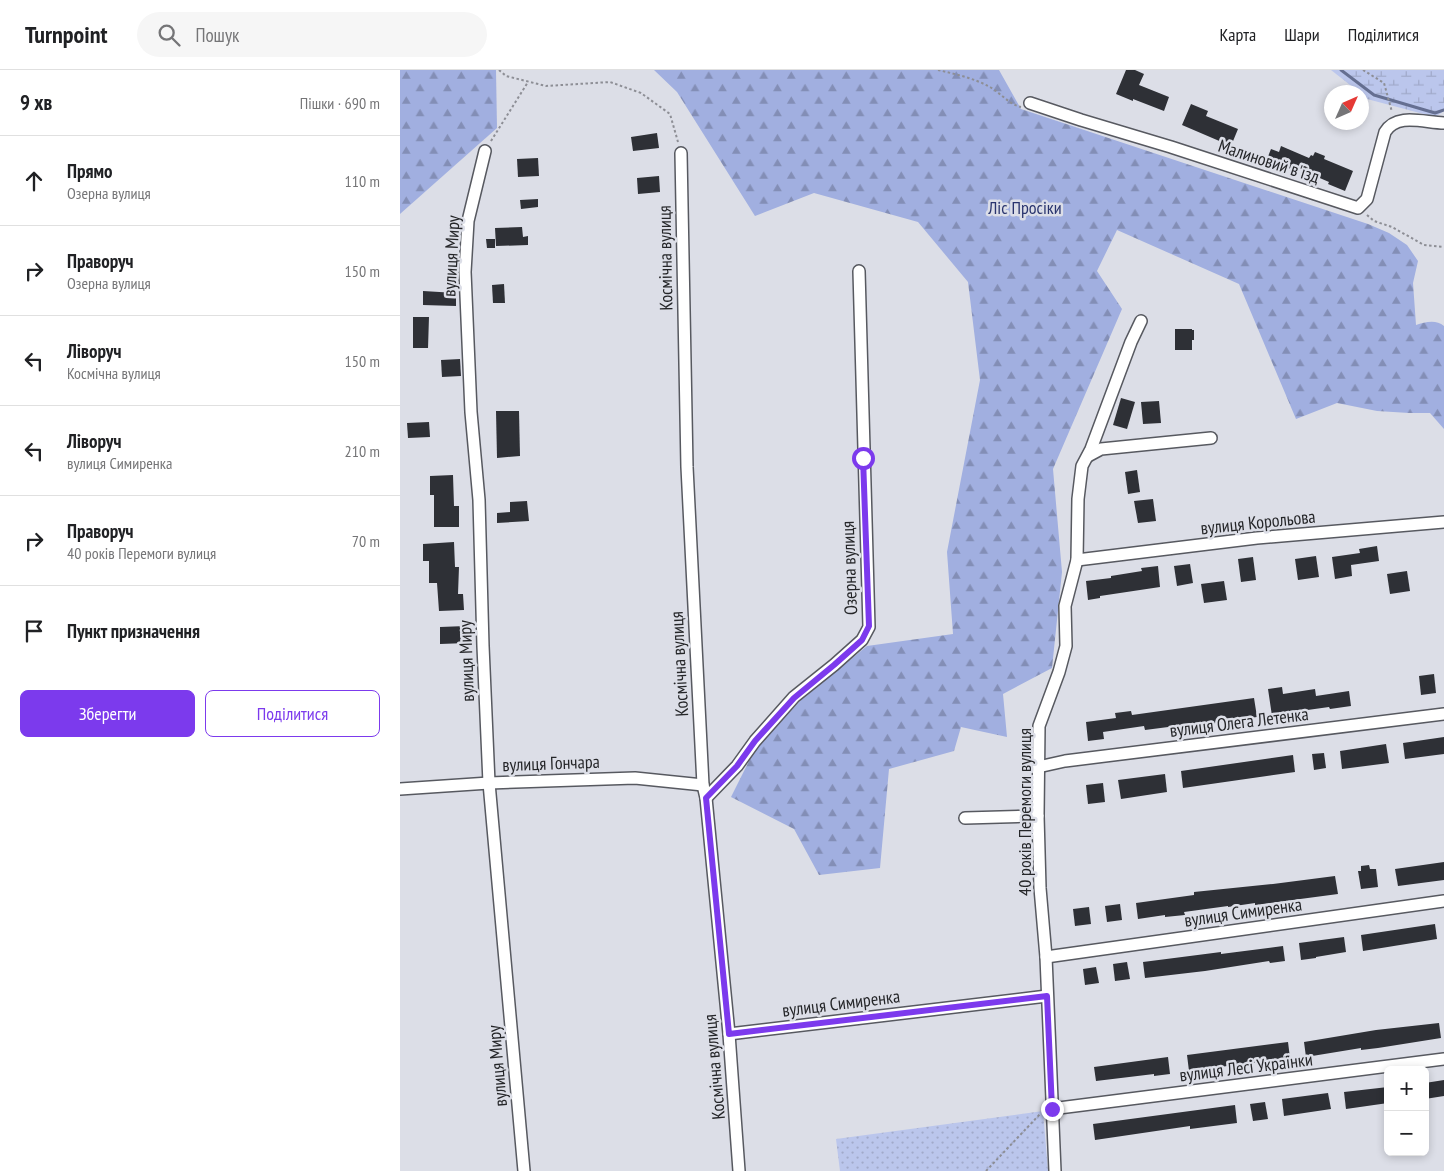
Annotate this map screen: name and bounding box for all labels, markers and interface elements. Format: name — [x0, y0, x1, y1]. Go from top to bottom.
search box — [137, 12, 487, 57]
text: Turnpoint — [25, 19, 107, 50]
icon: search — [155, 21, 183, 49]
text: Пошук — [195, 23, 239, 47]
text: Карта — [1220, 23, 1256, 46]
text: Шари — [1284, 23, 1320, 46]
text: Поділитися — [1348, 23, 1419, 46]
north arrow — [1324, 85, 1369, 130]
text: 9 хв — [20, 89, 52, 116]
text: Пішки · 690 m — [300, 93, 380, 113]
street label: Малиновий в'їзд — [1215, 134, 1323, 188]
text: Прямо — [67, 159, 112, 183]
icon: ahead — [20, 167, 48, 195]
text: 110 m — [345, 171, 380, 191]
text: Озерна вулиця — [67, 183, 151, 203]
park label: Ліс Просіки — [987, 196, 1062, 219]
street label: Космічна вулиця — [653, 205, 677, 311]
street label: вулиця Миру — [437, 214, 465, 297]
text: Праворуч — [67, 249, 134, 273]
icon: right — [20, 257, 48, 285]
text: 150 m — [345, 261, 380, 281]
text: Озерна вулиця — [67, 273, 151, 293]
text: Ліворуч — [67, 339, 121, 363]
icon: left — [20, 347, 48, 375]
text: 150 m — [345, 351, 380, 371]
text: Космічна вулиця — [67, 363, 161, 383]
text: Ліворуч — [67, 429, 121, 453]
icon: left — [20, 437, 48, 465]
text: 210 m — [345, 441, 380, 461]
route start — [852, 447, 875, 470]
text: вулиця Симиренка — [67, 453, 172, 473]
street label: вулиця Корольова — [1199, 505, 1317, 539]
text: Праворуч — [67, 519, 134, 543]
street label: Озерна вулиця — [836, 520, 862, 615]
icon: right — [20, 527, 48, 555]
text: 70 m — [352, 531, 380, 551]
text: 40 років Перемоги вулиця — [67, 543, 216, 563]
street label: Космічна вулиця — [665, 611, 693, 717]
icon: arrive — [20, 617, 48, 645]
text: Пункт призначення — [67, 619, 200, 643]
street label: вулиця Миру — [453, 620, 479, 702]
button: Зберегти — [20, 690, 195, 737]
button: Поділитися — [205, 690, 380, 737]
street label: вулиця Олега Летенка — [1168, 702, 1310, 742]
street label: 40 років Перемоги вулиця — [1013, 728, 1036, 896]
street label: вулиця Гончара — [502, 750, 600, 776]
street label: вулиця Симиренка — [1183, 892, 1303, 932]
street label: вулиця Симиренка — [781, 984, 901, 1022]
street label: Космічна вулиця — [698, 1013, 730, 1120]
street label: вулиця Миру — [482, 1024, 512, 1108]
street label: вулиця Лесі Українки — [1178, 1047, 1314, 1087]
map controls — [1384, 1066, 1429, 1156]
button: + — [1384, 1066, 1429, 1111]
route end — [1041, 1098, 1064, 1121]
button: − — [1384, 1111, 1429, 1156]

